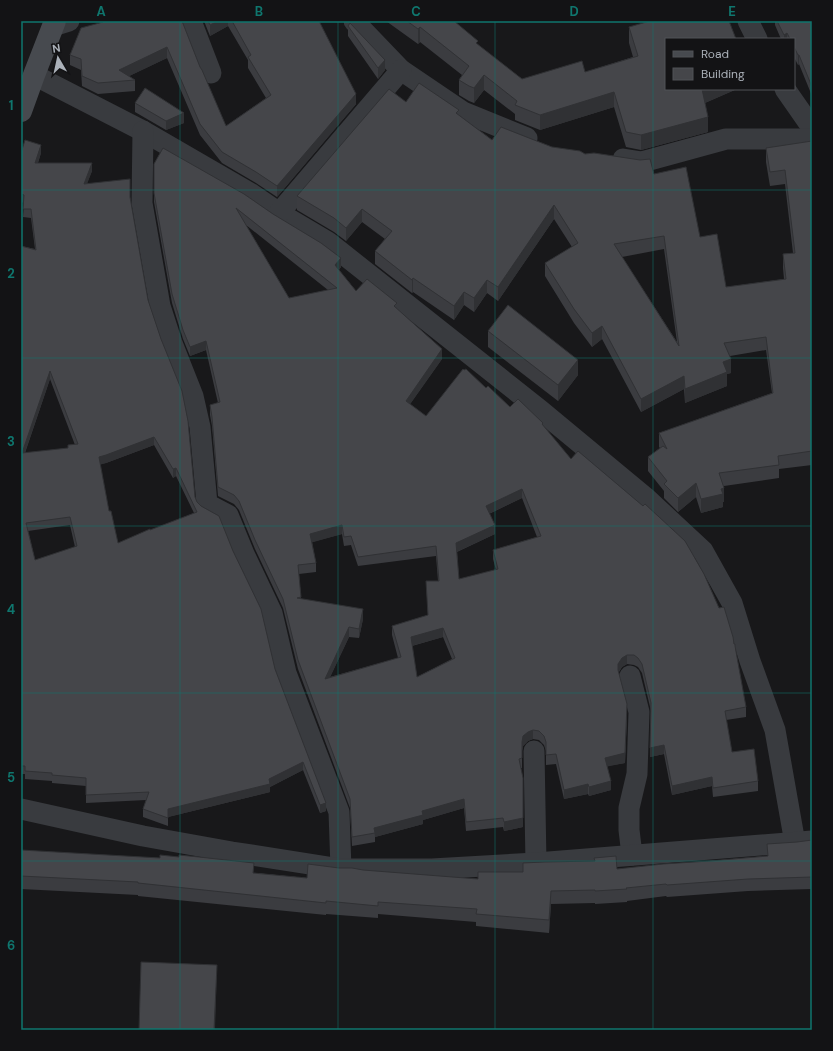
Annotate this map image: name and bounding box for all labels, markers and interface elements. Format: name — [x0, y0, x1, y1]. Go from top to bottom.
text: A — [96, 3, 106, 20]
text: B — [255, 3, 263, 20]
text: C — [411, 3, 421, 20]
text: D — [569, 3, 579, 20]
text: E — [728, 3, 736, 20]
north arrow — [38, 38, 78, 78]
legend — [665, 38, 795, 90]
text: N — [51, 41, 61, 56]
text: Road — [701, 46, 729, 62]
text: Building — [701, 66, 745, 82]
text: 1 — [9, 97, 13, 114]
text: 2 — [7, 265, 15, 282]
text: 3 — [7, 433, 15, 450]
text: 4 — [7, 601, 15, 618]
text: 5 — [7, 769, 15, 786]
text: 6 — [7, 937, 15, 954]

